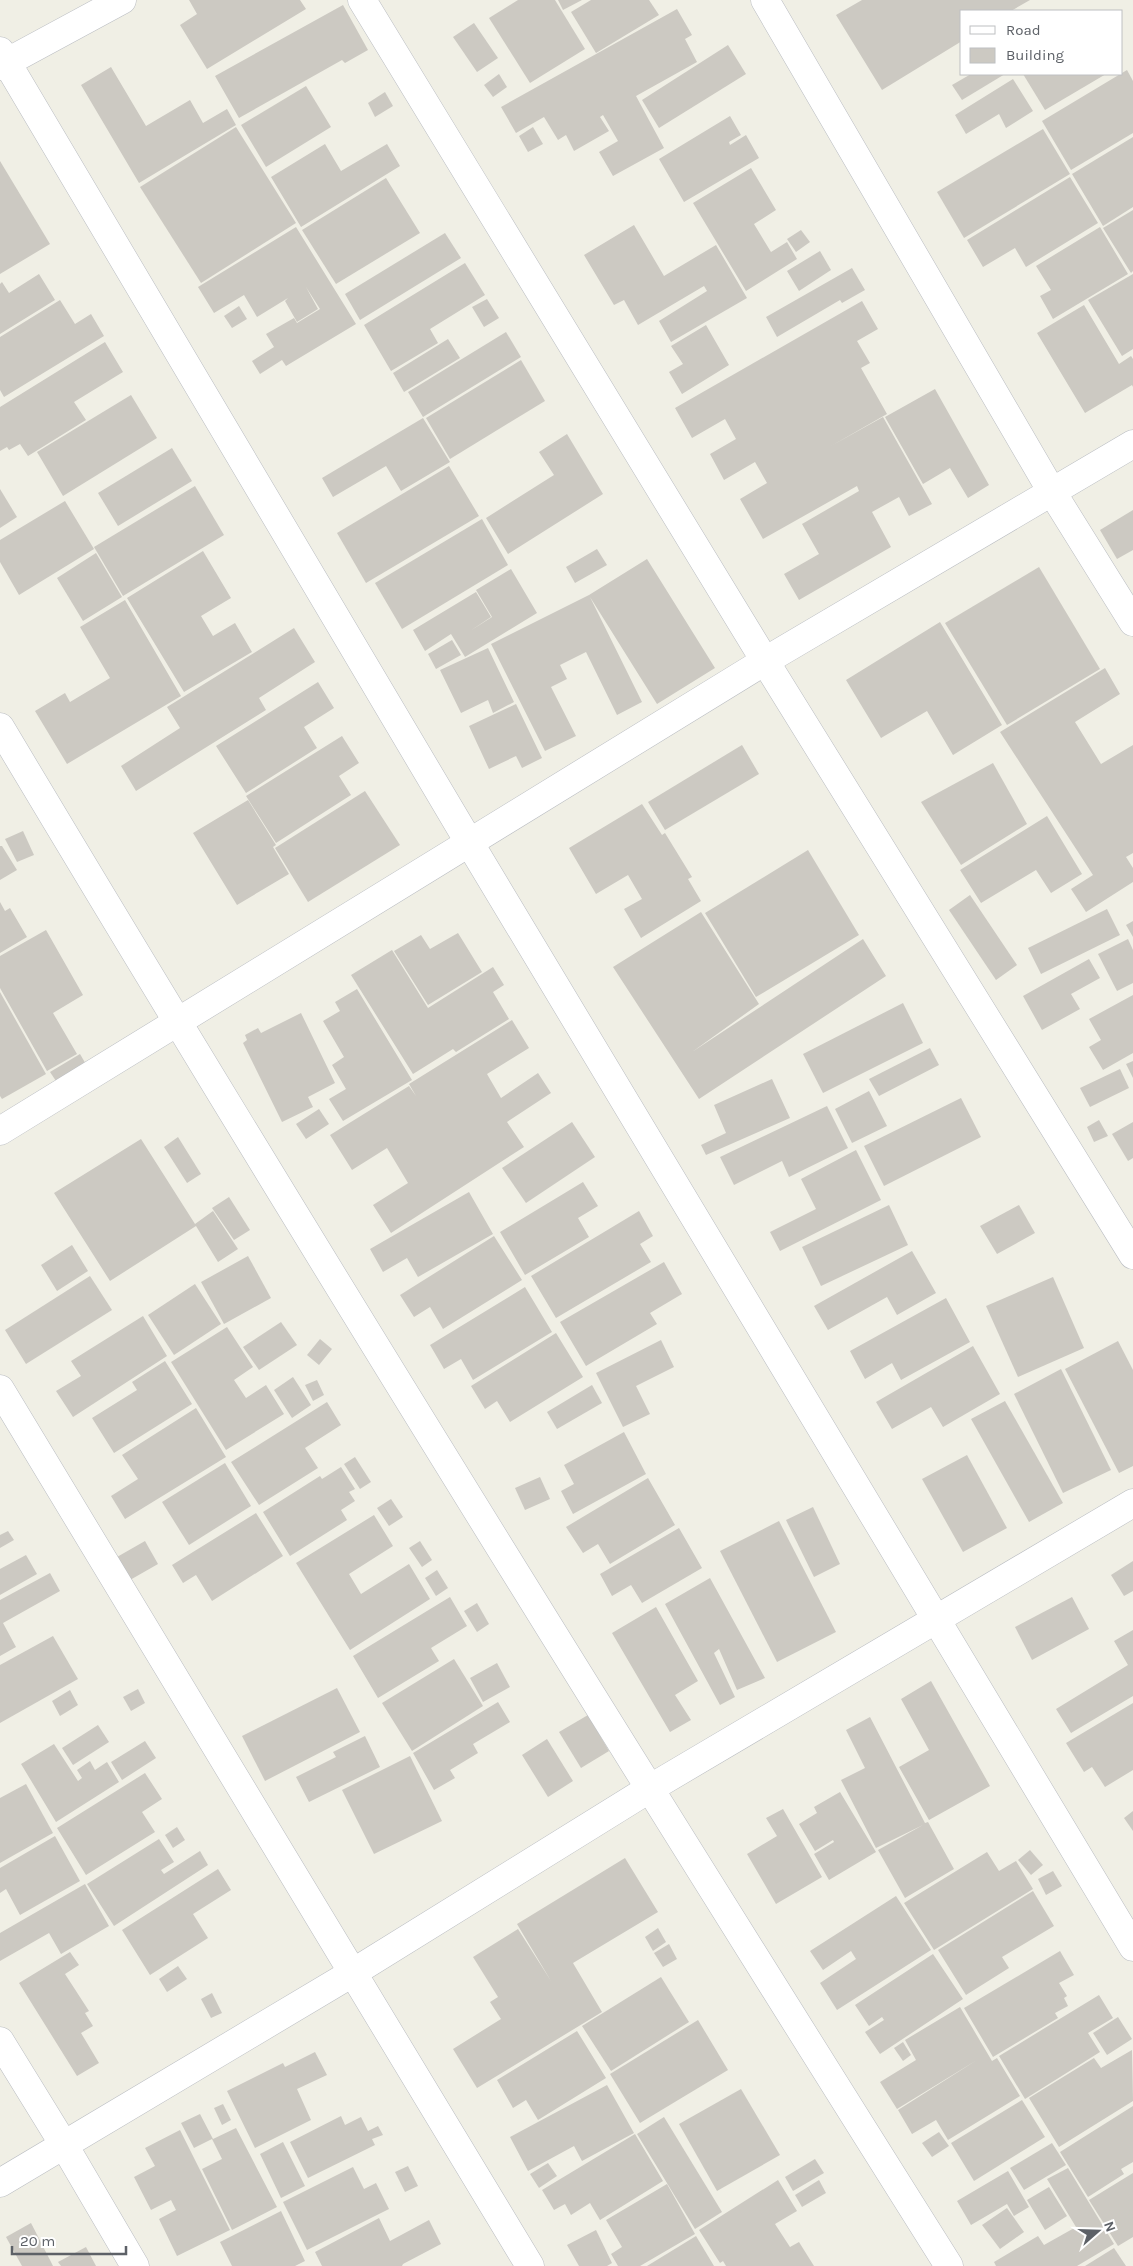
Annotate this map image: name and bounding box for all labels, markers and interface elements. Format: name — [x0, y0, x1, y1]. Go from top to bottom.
legend — [960, 10, 1123, 75]
text: Road — [1006, 21, 1041, 39]
text: Building — [1006, 46, 1064, 64]
north arrow — [1073, 2206, 1123, 2256]
text: N — [1100, 2219, 1119, 2234]
scale bar — [12, 2224, 126, 2256]
text: 20 m — [20, 2232, 55, 2250]

